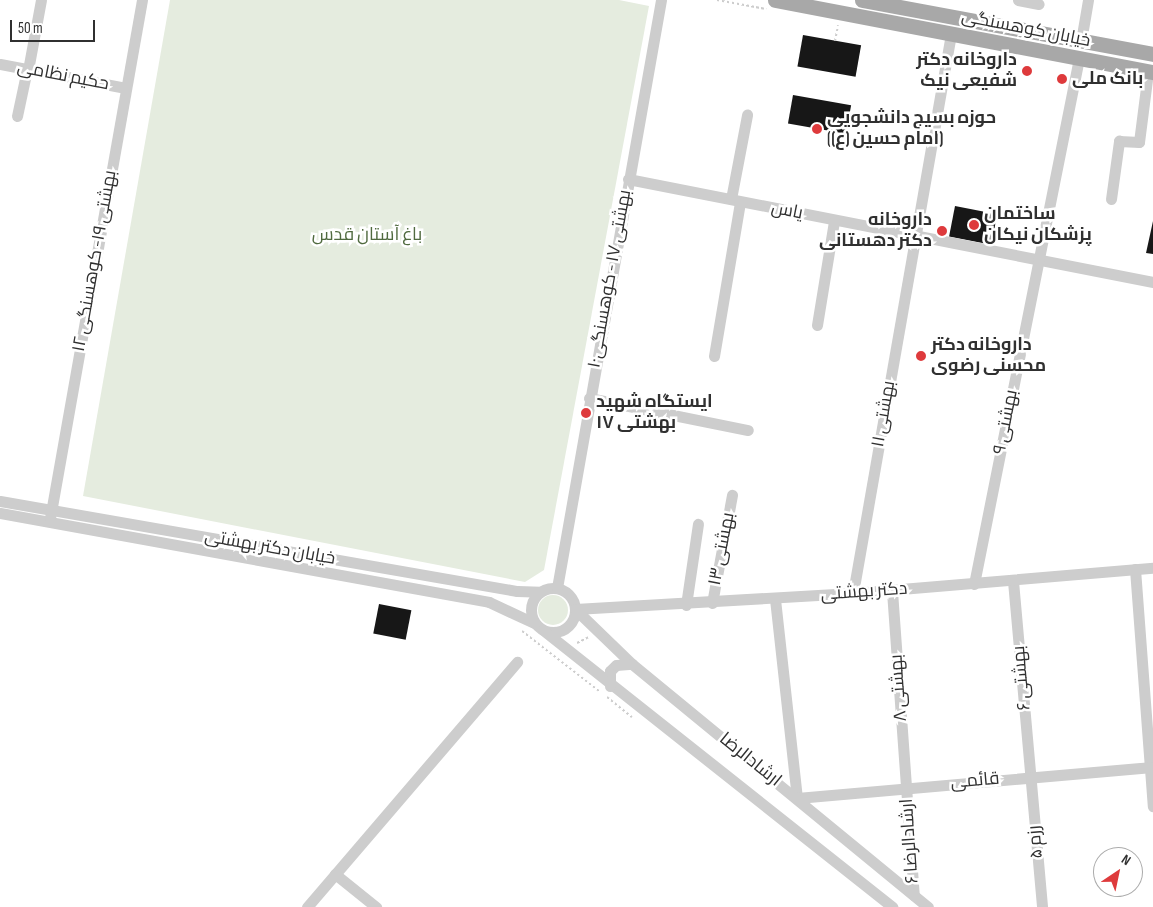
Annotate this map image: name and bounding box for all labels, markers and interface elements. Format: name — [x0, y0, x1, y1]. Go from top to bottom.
street label: خیابان کوهسنگی — [960, 6, 1092, 52]
scale bar — [12, 10, 98, 42]
text: 50 m — [18, 19, 43, 38]
place label: داروخانه دکتر شفیعی نیک — [916, 50, 1017, 92]
street label: حکیم نظامی — [15, 57, 111, 95]
marker: داروخانه دکتر شفیعی نیک — [1021, 65, 1033, 77]
place label: بانک ملی — [1072, 68, 1143, 90]
marker: بانک ملی — [1056, 73, 1068, 85]
place label: حوزه بسیج دانشجویی (امام حسین (ع)) — [827, 108, 996, 150]
marker: حوزه بسیج دانشجویی (امام حسین (ع)) — [811, 123, 823, 135]
street label: بهشتی ۱۹- کوهسنگی ۱۲ — [68, 169, 122, 353]
street label: بهشتی ۱۷ - کوهسنگی۱۰ — [584, 188, 636, 370]
street label: یاس — [769, 197, 805, 225]
place label: ساختمان پزشکان نیکان — [984, 204, 1092, 246]
place label: داروخانه دکتر دهستانی — [819, 210, 932, 252]
marker: ساختمان پزشکان نیکان — [968, 219, 980, 231]
park label: باغ آستان قدس — [312, 224, 422, 246]
marker: داروخانه دکتر دهستانی — [936, 225, 948, 237]
place label: داروخانه دکتر محسنی رضوی — [931, 335, 1046, 378]
marker: داروخانه دکتر محسنی رضوی — [915, 350, 927, 362]
street label: بهشتی ۱۱ — [868, 379, 900, 449]
street label: بهشتی ۹ — [989, 388, 1023, 456]
place label: ایستگاه شهید بهشتی ۱۷ — [596, 392, 713, 434]
marker: ایستگاه شهید بهشتی ۱۷ — [580, 407, 592, 419]
street label: بهشتی ۱۳ — [704, 511, 740, 587]
street label: خیابان دکتر بهشتی — [203, 526, 337, 570]
street label: دکتر بهشتی — [820, 578, 908, 606]
street label: بهشتی ۶ — [1008, 645, 1036, 711]
street label: بهشتی ۸ — [886, 654, 912, 722]
street label: ارشادالرضا — [715, 728, 785, 792]
street label: قائمی — [950, 768, 1000, 794]
street label: ارشادالرضا ۶ — [896, 798, 924, 884]
street label: رزم ۵ — [1024, 824, 1048, 860]
north arrow — [1093, 847, 1143, 897]
text: N — [1118, 851, 1134, 869]

